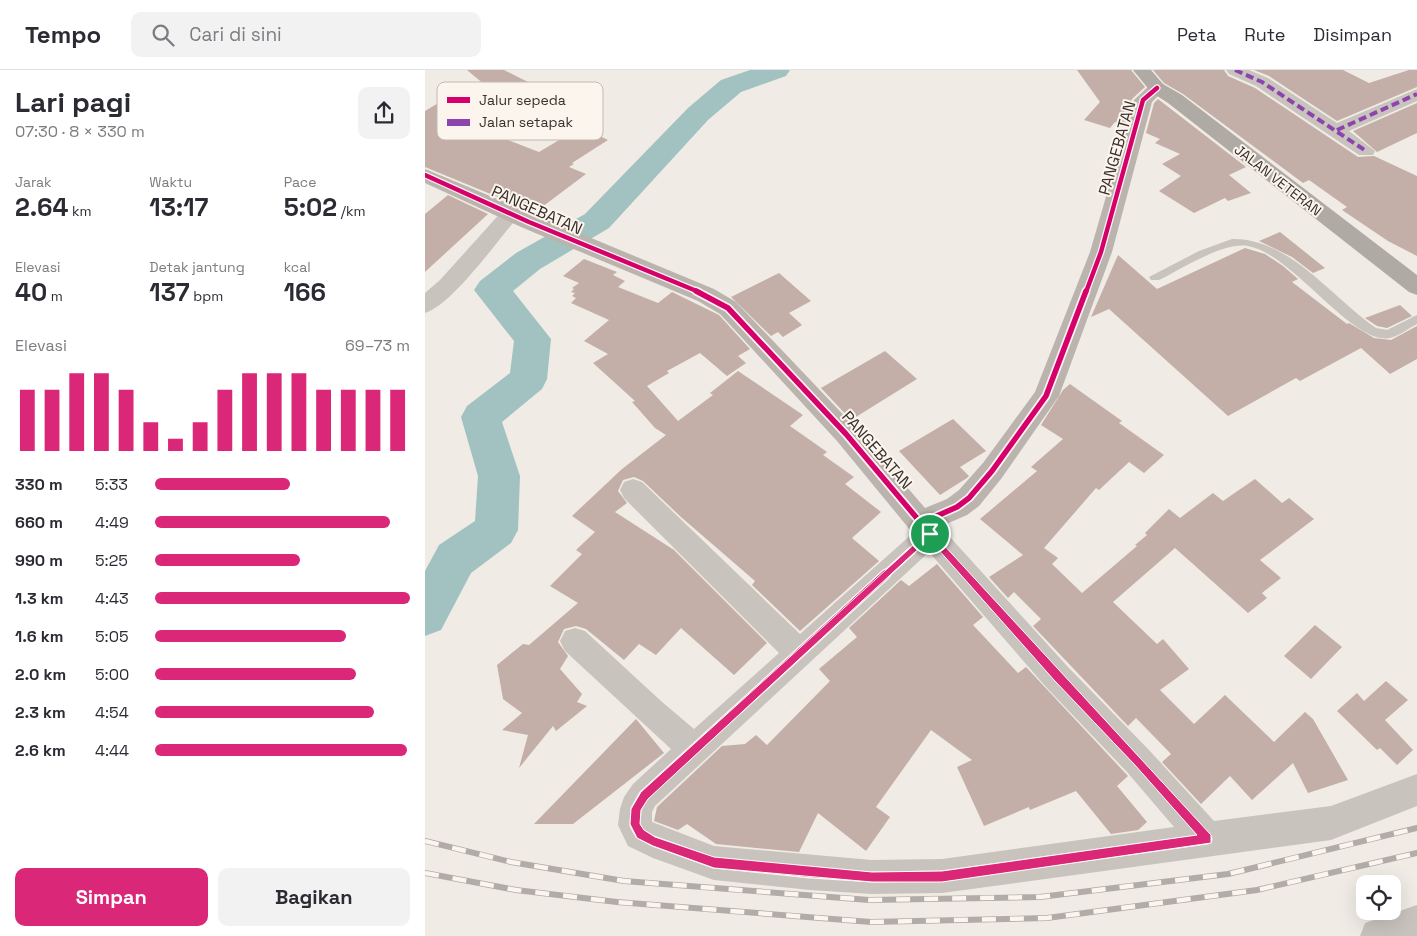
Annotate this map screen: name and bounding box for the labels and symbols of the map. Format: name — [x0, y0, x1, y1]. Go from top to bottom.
legend — [437, 82, 603, 140]
text: Jalur sepeda — [479, 91, 566, 109]
street label: PANGEBATAN — [1094, 98, 1140, 198]
text: Jalan setapak — [479, 113, 574, 131]
street label: JALAN VETERAN — [1231, 140, 1325, 220]
street label: PANGEBATAN — [488, 181, 586, 239]
street label: PANGEBATAN — [837, 406, 917, 494]
pin — [909, 513, 951, 555]

